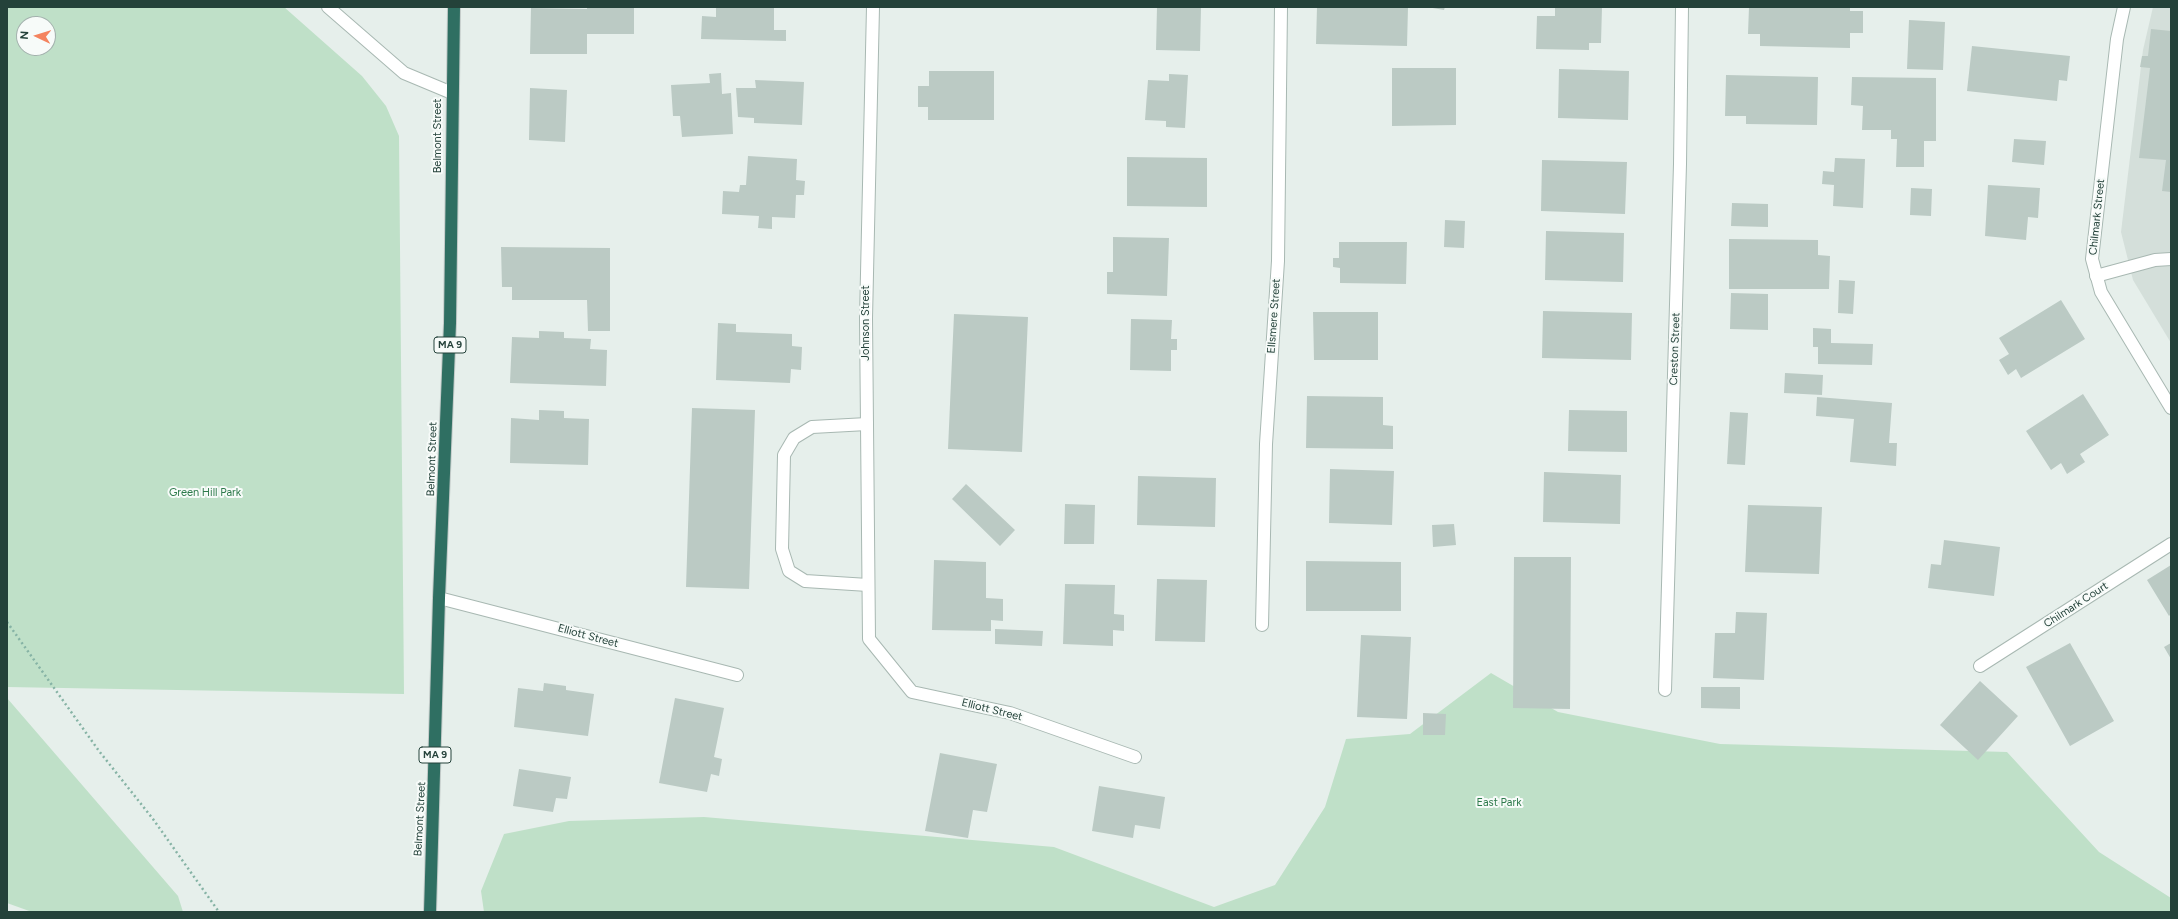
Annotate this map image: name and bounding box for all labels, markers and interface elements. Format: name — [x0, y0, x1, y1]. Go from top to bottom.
north arrow — [16, 16, 56, 56]
text: N — [18, 31, 31, 40]
street label: Belmont Street — [431, 99, 445, 173]
street label: Chilmark Street — [2086, 178, 2108, 256]
street label: Ellsmere Street — [1265, 278, 1283, 354]
street label: Johnson Street — [859, 285, 873, 361]
street label: Creston Street — [1667, 312, 1683, 386]
road number: MA 9 — [434, 337, 466, 353]
street label: Belmont Street — [424, 421, 440, 497]
park label: Green Hill Park — [169, 486, 241, 500]
street label: Chilmark Court — [2041, 579, 2111, 631]
street label: Elliott Street — [556, 622, 620, 650]
street label: Elliott Street — [960, 696, 1024, 724]
road number: MA 9 — [419, 747, 451, 763]
street label: Belmont Street — [411, 781, 429, 857]
park label: East Park — [1476, 796, 1522, 810]

